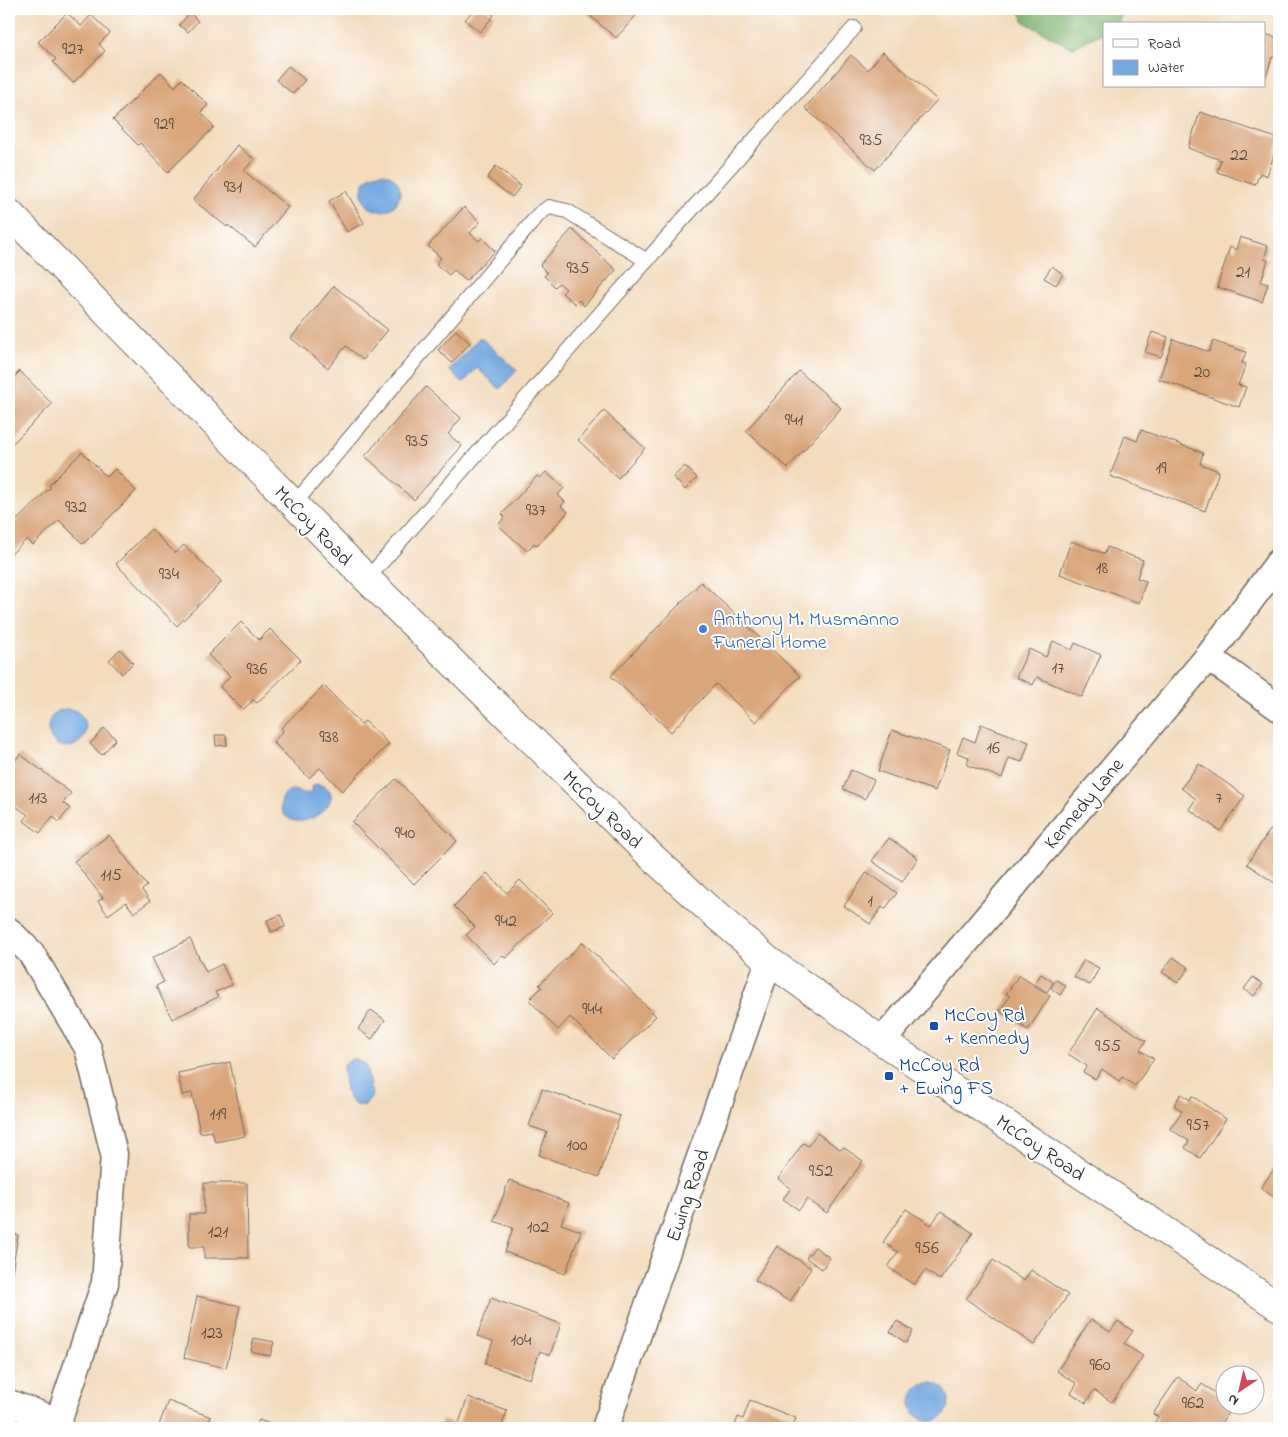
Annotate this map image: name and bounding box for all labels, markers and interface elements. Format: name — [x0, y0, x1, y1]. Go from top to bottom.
legend — [1103, 22, 1266, 88]
text: Road — [1148, 33, 1181, 55]
house number: 927 — [62, 37, 84, 63]
text: Water — [1148, 57, 1184, 79]
house number: 929 — [154, 112, 174, 138]
house number: 935 — [859, 128, 883, 154]
house number: 22 — [1230, 143, 1248, 169]
house number: 931 — [224, 175, 243, 201]
house number: 935 — [566, 256, 590, 282]
house number: 21 — [1236, 260, 1251, 286]
house number: 20 — [1194, 360, 1211, 386]
house number: 941 — [785, 408, 804, 434]
house number: 935 — [405, 429, 429, 455]
house number: 19 — [1155, 456, 1167, 482]
street label: McCoy Road — [266, 480, 358, 574]
house number: 932 — [65, 495, 87, 521]
house number: 937 — [526, 498, 547, 524]
house number: 18 — [1096, 556, 1108, 582]
house number: 934 — [159, 562, 180, 588]
place label: Anthony M. Musmanno Funeral Home — [712, 606, 899, 658]
marker: Anthony M. Musmanno Funeral Home — [697, 623, 709, 635]
house number: 17 — [1051, 656, 1065, 682]
house number: 936 — [247, 657, 267, 683]
house number: 938 — [319, 725, 339, 751]
house number: 16 — [986, 736, 1000, 762]
street label: Kennedy Lane — [1038, 752, 1132, 857]
street label: McCoy Road — [554, 765, 648, 857]
house number: 113 — [29, 786, 47, 812]
house number: 7 — [1215, 786, 1223, 812]
house number: 940 — [395, 821, 416, 847]
house number: 115 — [100, 863, 122, 889]
house number: 1 — [867, 889, 873, 915]
house number: 942 — [495, 909, 517, 935]
house number: 944 — [582, 997, 603, 1023]
place label: McCoy Rd + Kennedy — [944, 1002, 1029, 1054]
marker: McCoy Rd + Kennedy — [928, 1020, 940, 1032]
house number: 955 — [1095, 1034, 1121, 1060]
place label: McCoy Rd + Ewing FS — [899, 1052, 993, 1105]
marker: McCoy Rd + Ewing FS — [883, 1070, 895, 1082]
house number: 119 — [210, 1102, 227, 1128]
street label: McCoy Road — [989, 1109, 1090, 1190]
house number: 957 — [1186, 1113, 1210, 1139]
house number: 100 — [566, 1133, 588, 1159]
street label: Ewing Road — [660, 1146, 720, 1246]
house number: 952 — [809, 1159, 833, 1185]
house number: 102 — [527, 1215, 549, 1241]
house number: 121 — [208, 1220, 228, 1246]
house number: 956 — [915, 1236, 939, 1262]
house number: 123 — [201, 1321, 223, 1347]
house number: 104 — [511, 1328, 532, 1354]
house number: 960 — [1089, 1353, 1111, 1379]
north arrow — [1216, 1364, 1266, 1414]
text: N — [1224, 1388, 1243, 1411]
house number: 962 — [1182, 1391, 1204, 1417]

